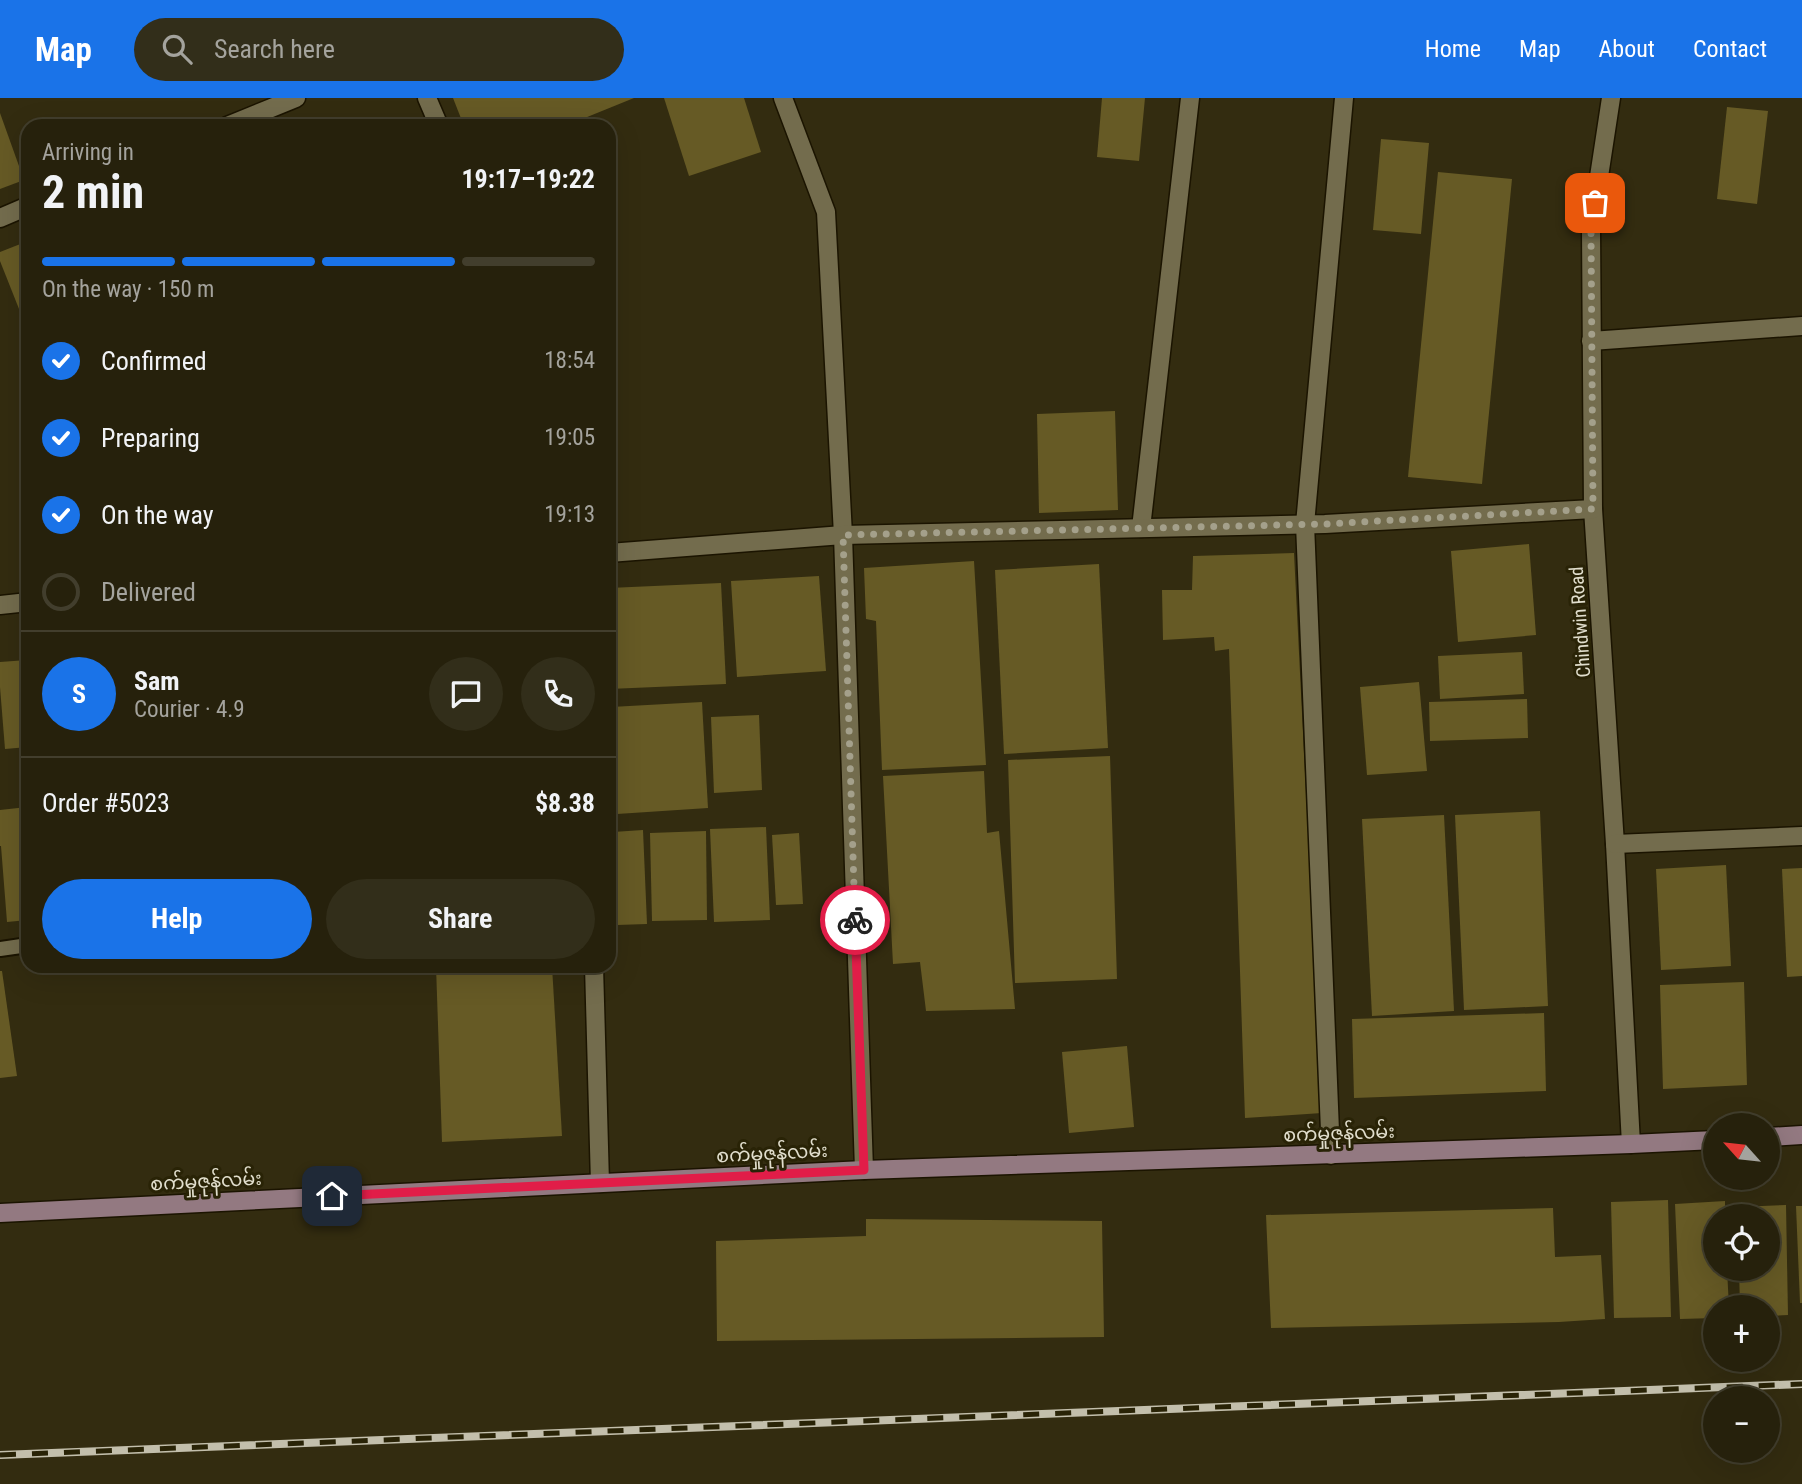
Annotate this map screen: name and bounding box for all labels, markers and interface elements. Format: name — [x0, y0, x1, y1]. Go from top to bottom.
search box — [134, 18, 624, 81]
text: Map — [35, 30, 92, 69]
icon: search — [158, 30, 196, 68]
text: Search here — [214, 34, 335, 64]
text: Home — [1425, 35, 1481, 63]
text: Map — [1519, 35, 1561, 63]
text: About — [1599, 35, 1655, 63]
text: Contact — [1693, 35, 1767, 63]
text: Arriving in — [42, 139, 134, 166]
text: 19:17–19:22 — [461, 164, 595, 194]
text: 2 min — [42, 165, 144, 219]
pin — [1565, 173, 1625, 233]
icon: bag — [1576, 184, 1614, 222]
text: On the way · 150 m — [42, 276, 214, 303]
icon: check — [42, 342, 80, 380]
text: Confirmed — [101, 346, 207, 376]
text: 18:54 — [544, 347, 595, 374]
icon: check — [42, 419, 80, 457]
text: Preparing — [101, 423, 200, 453]
text: 19:05 — [544, 424, 595, 451]
icon: check — [42, 496, 80, 534]
text: On the way — [101, 500, 214, 530]
text: 19:13 — [544, 501, 595, 528]
street label: Chindwin Road — [1565, 566, 1595, 678]
text: Delivered — [101, 577, 196, 607]
button: chat — [429, 657, 503, 731]
button: phone — [521, 657, 595, 731]
text: Sam — [134, 666, 180, 696]
text: S — [72, 679, 86, 709]
text: Courier · 4.9 — [134, 696, 245, 723]
text: Order #5023 — [42, 788, 170, 818]
text: $8.38 — [535, 788, 595, 818]
button: Help — [42, 879, 312, 959]
button: Share — [326, 879, 595, 959]
courier — [820, 885, 890, 955]
icon: bike — [836, 901, 874, 939]
north arrow — [1703, 1113, 1780, 1190]
map controls — [1703, 1113, 1780, 1463]
street label: စက်မှုဇုန်လမ်း — [1283, 1117, 1395, 1151]
street label: စက်မှုဇုန်လမ်း — [715, 1136, 829, 1172]
street label: စက်မှုဇုန်လမ်း — [149, 1164, 263, 1200]
pin — [302, 1166, 362, 1226]
icon: home — [313, 1177, 351, 1215]
button: locate — [1703, 1204, 1780, 1281]
button: + — [1703, 1295, 1780, 1372]
button: − — [1703, 1386, 1780, 1463]

